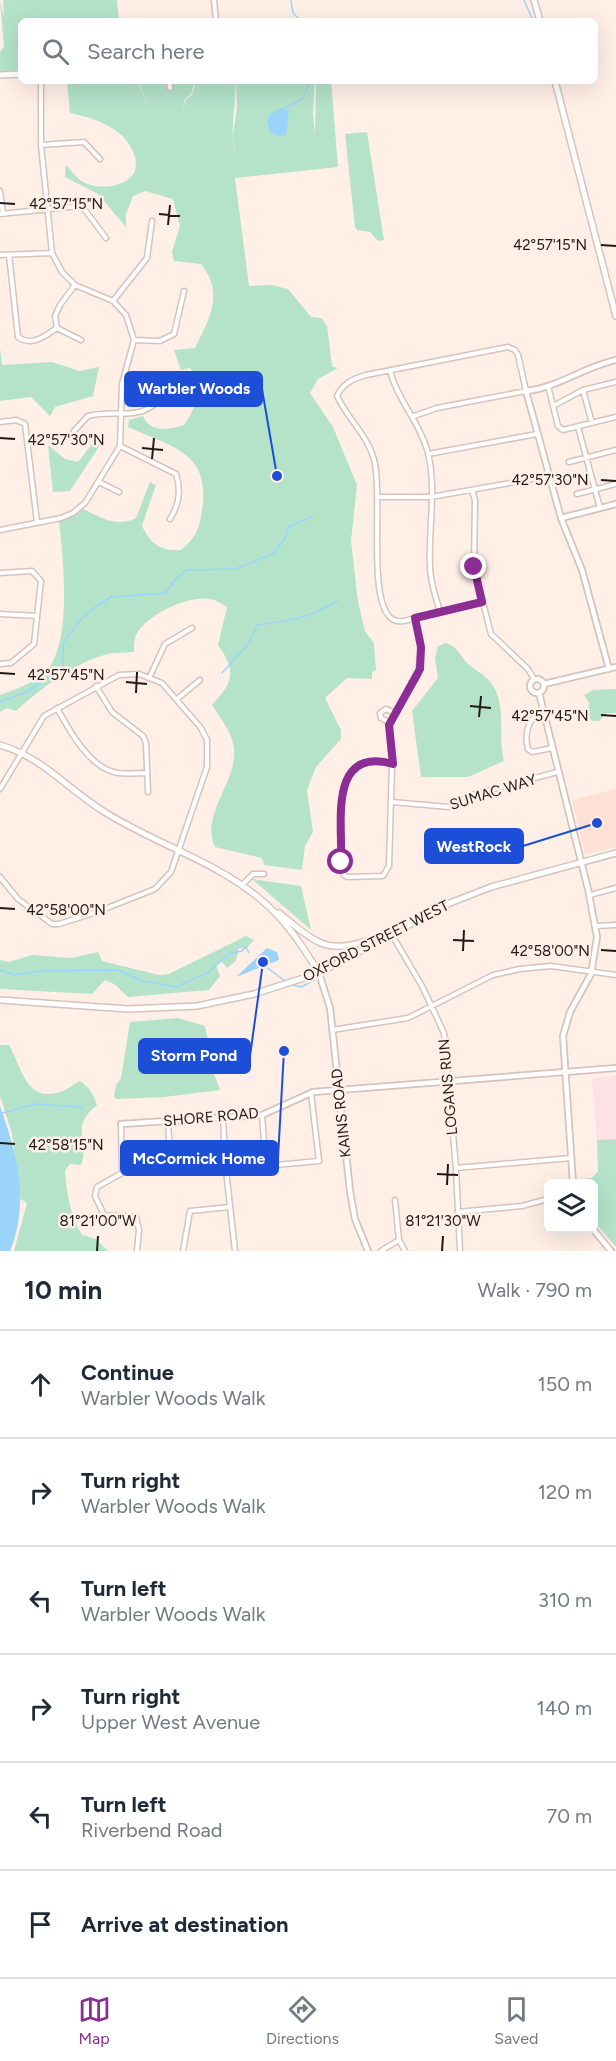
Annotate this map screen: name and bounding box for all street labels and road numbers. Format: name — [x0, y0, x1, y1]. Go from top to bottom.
street label: SUMAC WAY — [447, 770, 539, 814]
street label: OXFORD STREET WEST — [300, 896, 453, 986]
street label: LOGANS RUN — [435, 1038, 461, 1136]
street label: KAINS ROAD — [327, 1068, 355, 1158]
street label: SHORE ROAD — [163, 1104, 259, 1130]

